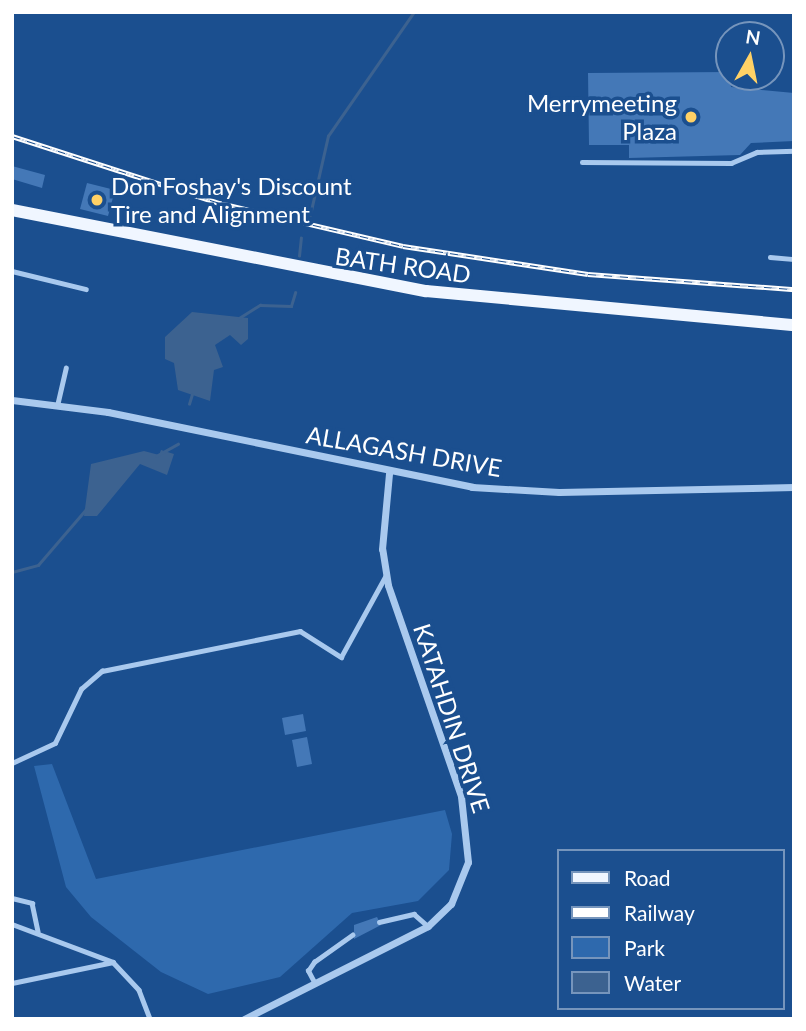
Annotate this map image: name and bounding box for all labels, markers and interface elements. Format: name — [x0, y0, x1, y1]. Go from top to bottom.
north arrow — [715, 21, 785, 91]
text: N — [744, 24, 762, 49]
place label: Merrymeeting Plaza — [527, 89, 677, 145]
marker: Merrymeeting Plaza — [683, 109, 699, 125]
place label: Don Foshay's Discount Tire and Alignment — [111, 172, 352, 228]
marker: Don Foshay's Discount Tire and Alignment — [89, 192, 105, 208]
street label: BATH ROAD — [333, 241, 473, 289]
street label: ALLAGASH DRIVE — [304, 420, 504, 482]
street label: KATAHDIN DRIVE — [408, 620, 496, 816]
legend — [558, 849, 785, 1010]
text: Road — [624, 865, 671, 890]
text: Railway — [624, 900, 695, 925]
text: Park — [624, 935, 665, 960]
text: Water — [624, 970, 681, 995]

